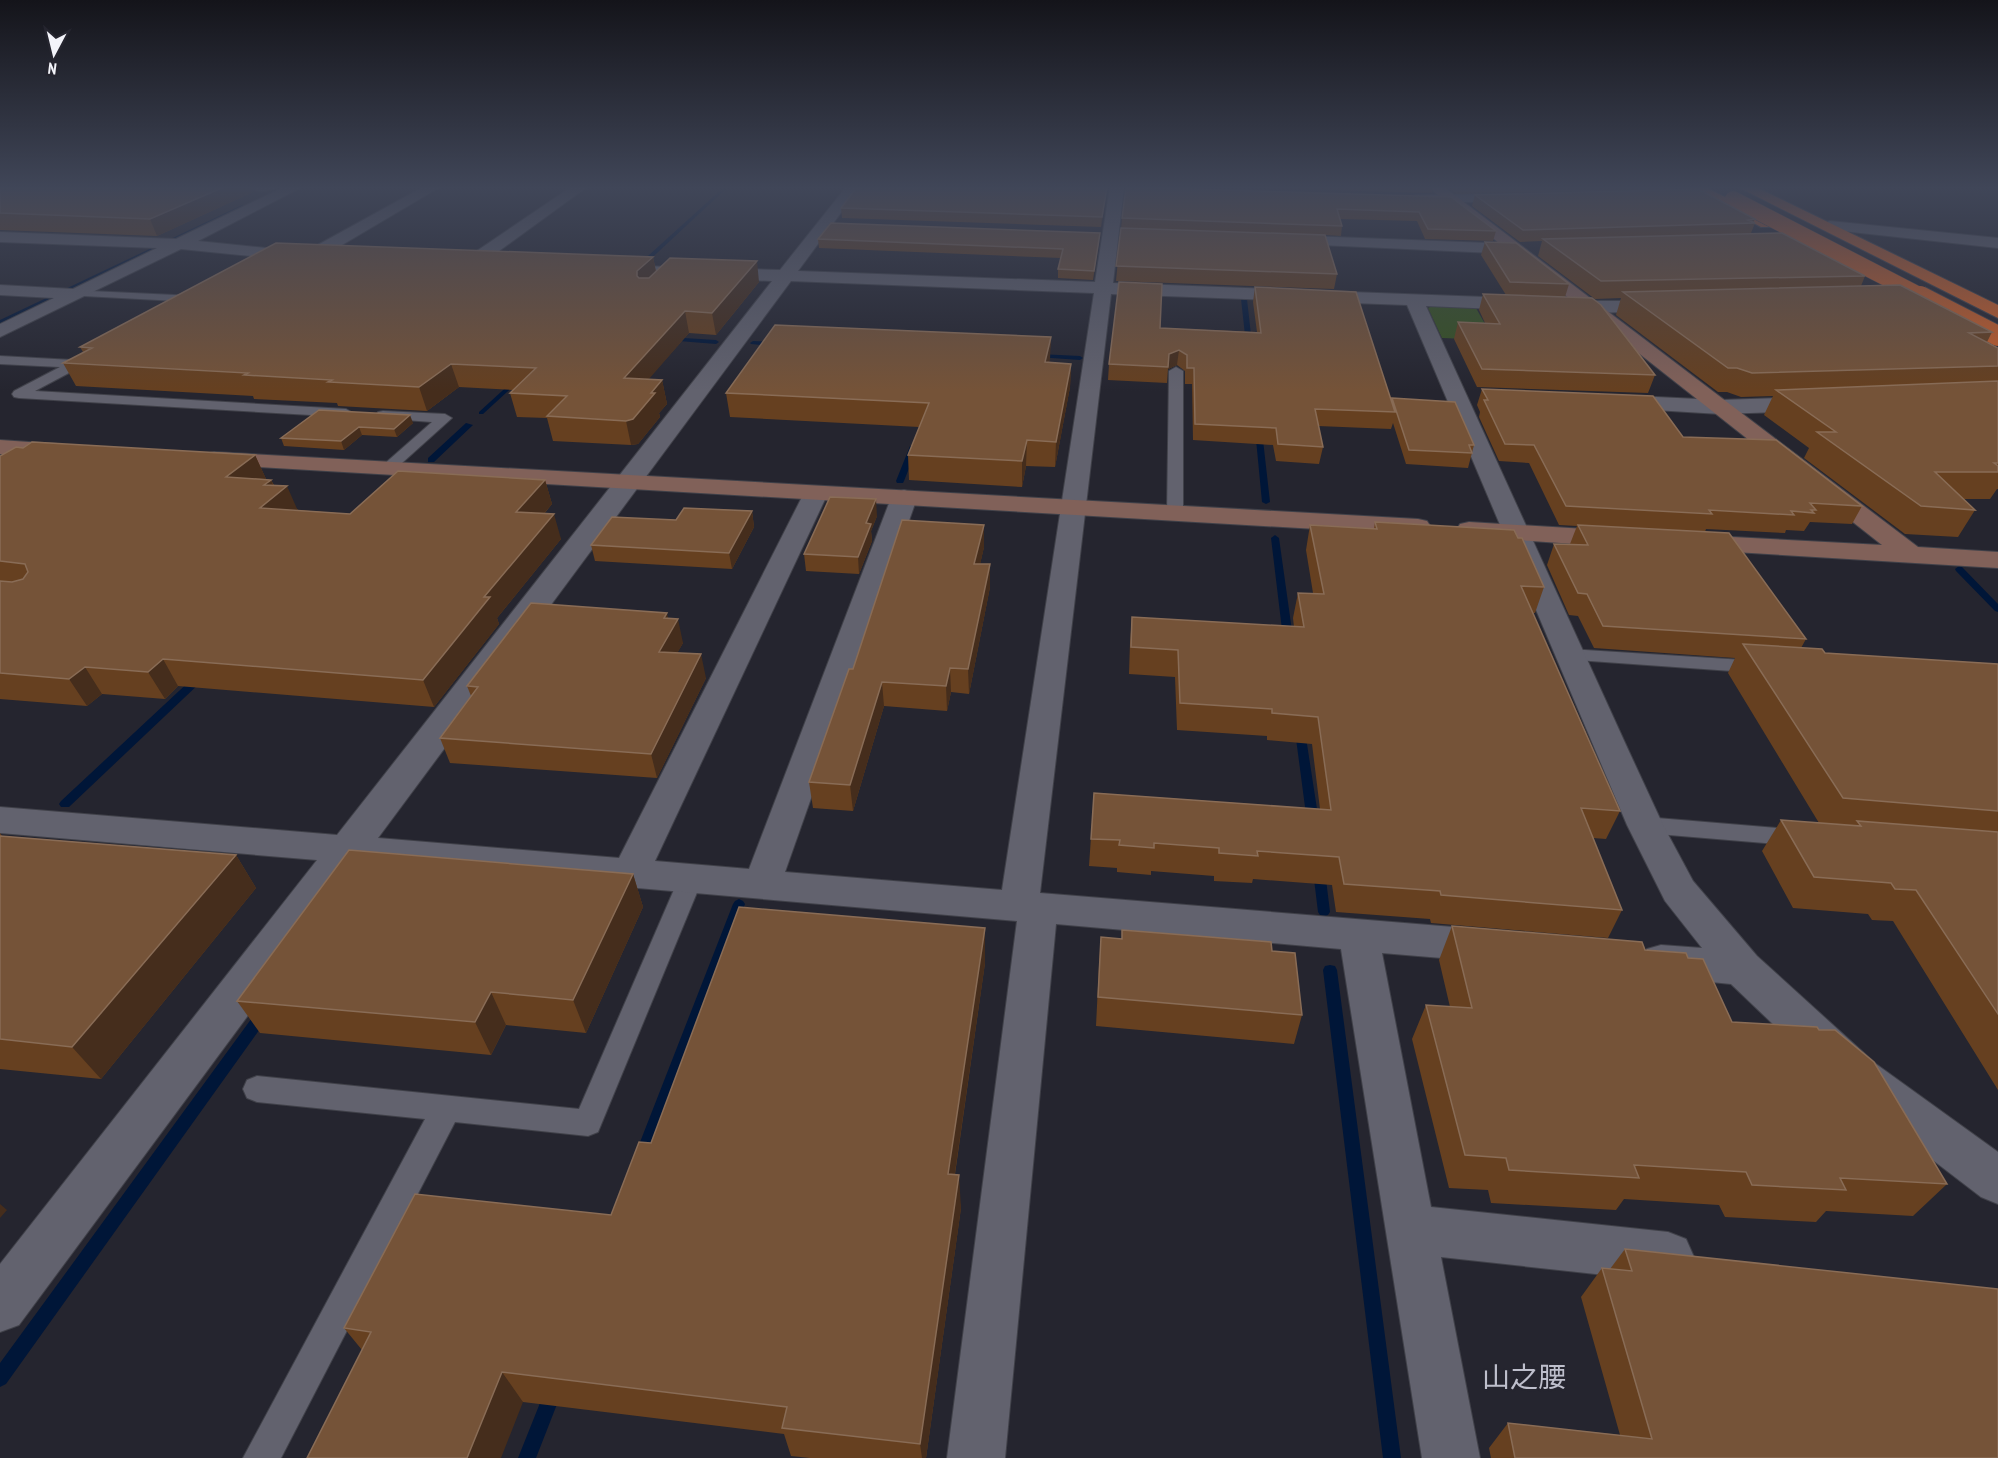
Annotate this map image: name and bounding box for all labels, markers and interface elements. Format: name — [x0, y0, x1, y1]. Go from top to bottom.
north arrow — [24, 24, 84, 84]
text: N — [47, 58, 58, 79]
district label: 山之腰 — [1482, 1358, 1566, 1395]

